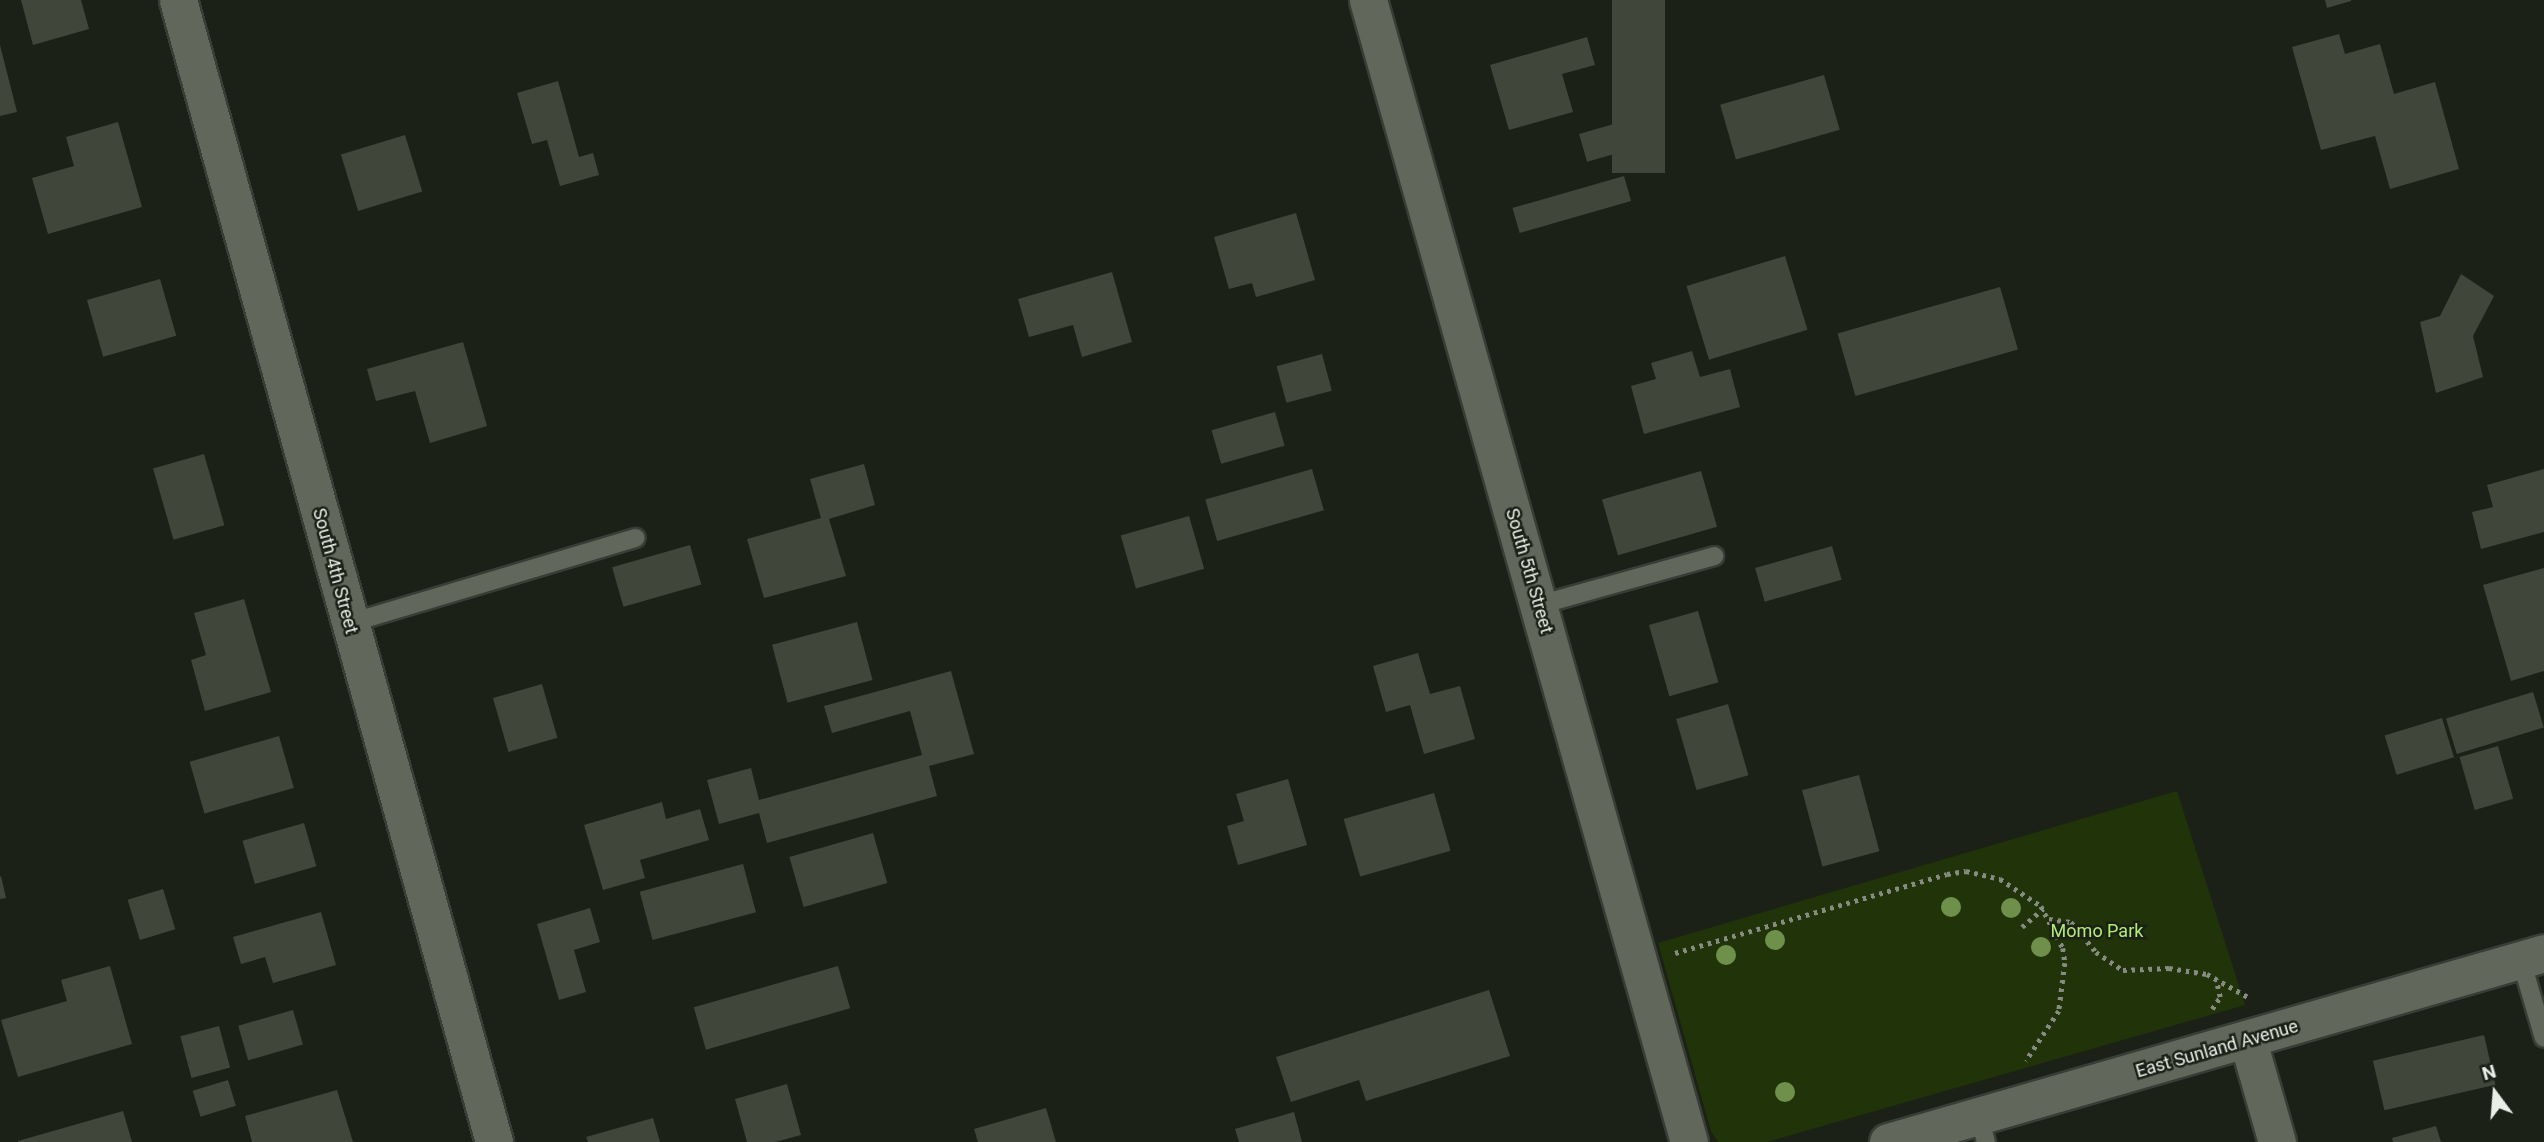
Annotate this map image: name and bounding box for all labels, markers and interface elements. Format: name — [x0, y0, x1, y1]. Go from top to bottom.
street label: South 4th Street — [308, 506, 362, 636]
street label: South 5th Street — [1501, 506, 1557, 636]
park label: Momo Park — [2051, 920, 2143, 942]
street label: East Sunland Avenue — [2133, 1015, 2301, 1083]
north arrow — [2460, 1058, 2530, 1128]
text: N — [2479, 1059, 2499, 1085]

